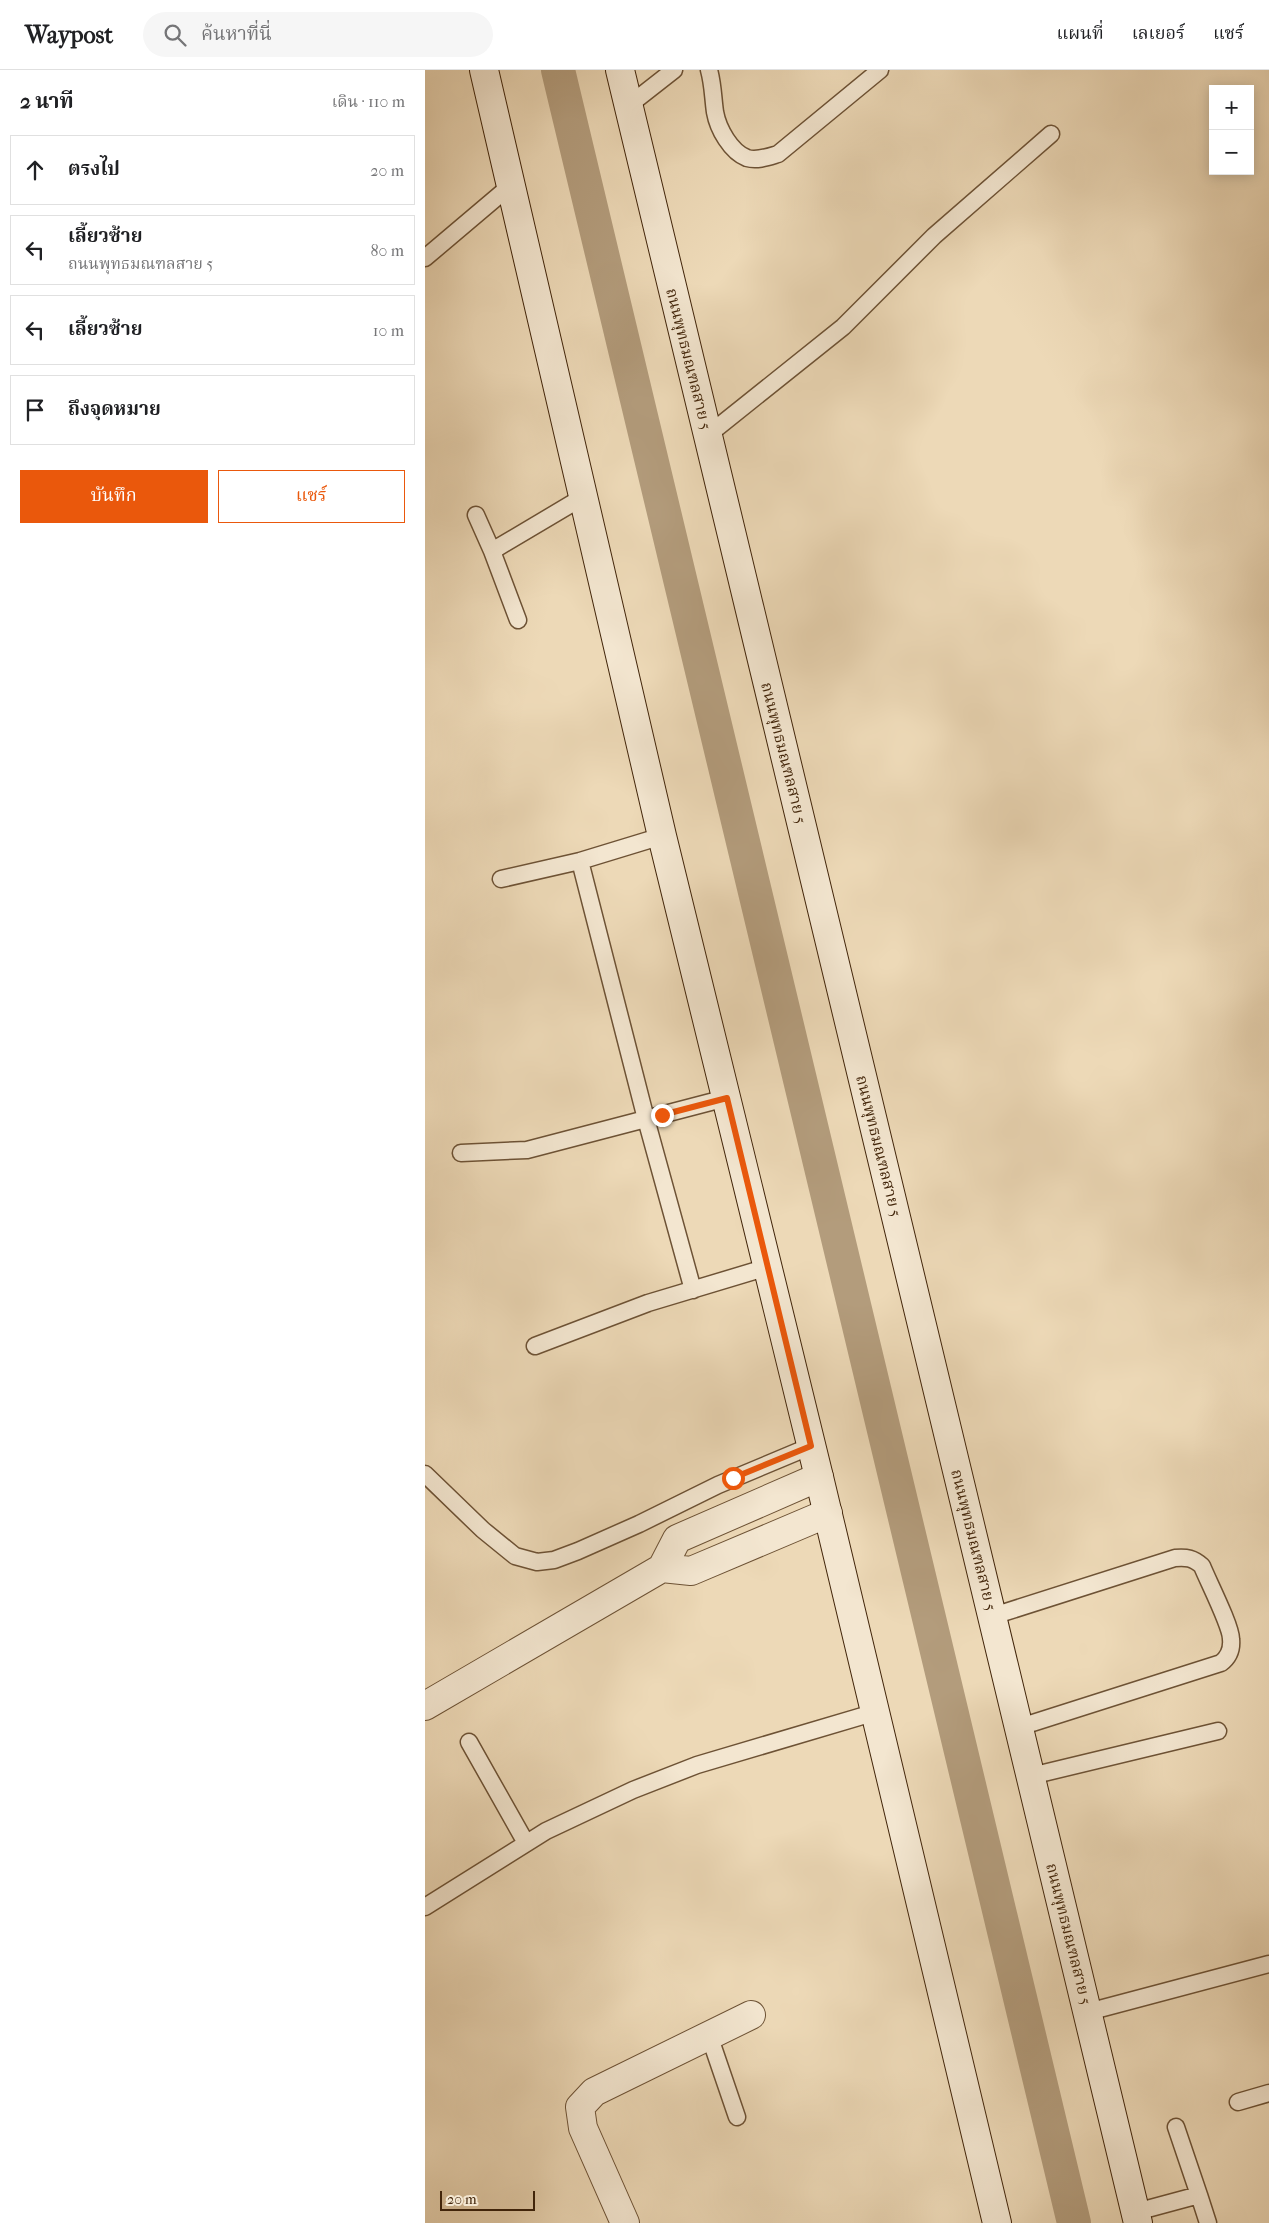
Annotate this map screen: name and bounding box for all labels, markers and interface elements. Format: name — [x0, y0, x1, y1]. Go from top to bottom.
search box — [143, 12, 493, 57]
text: Waypost — [25, 21, 113, 49]
icon: search — [161, 21, 189, 49]
text: ค้นหาที่นี่ — [201, 23, 272, 45]
text: แผนที่ — [1056, 23, 1104, 44]
text: เลเยอร์ — [1132, 23, 1185, 44]
text: แชร์ — [1213, 23, 1244, 44]
map controls — [1209, 85, 1254, 175]
button: + — [1209, 85, 1254, 130]
text: 2 นาที — [20, 89, 74, 113]
text: เดิน · 110 m — [332, 92, 405, 111]
button: − — [1209, 130, 1254, 175]
icon: ahead — [21, 156, 49, 184]
text: ตรงไป — [68, 158, 120, 180]
text: 20 m — [370, 161, 404, 180]
text: เลี้ยวซ้าย — [68, 225, 142, 247]
icon: left — [21, 236, 49, 264]
text: 80 m — [370, 241, 404, 260]
text: ถนนพุทธมณฑลสาย 5 — [68, 254, 213, 273]
street label: ถนนพุทธมณฑลสาย 5 — [660, 286, 716, 432]
icon: left — [21, 316, 49, 344]
text: เลี้ยวซ้าย — [68, 318, 142, 340]
text: 10 m — [373, 321, 404, 340]
icon: arrive — [21, 396, 49, 424]
text: ถึงจุดหมาย — [68, 398, 161, 420]
button: บันทึก — [20, 470, 208, 523]
button: แชร์ — [218, 470, 405, 523]
street label: ถนนพุทธมณฑลสาย 5 — [755, 680, 811, 826]
street label: ถนนพุทธมณฑลสาย 5 — [850, 1073, 906, 1219]
route end — [651, 1104, 674, 1127]
route start — [722, 1467, 745, 1490]
street label: ถนนพุทธมณฑลสาย 5 — [945, 1467, 1001, 1613]
street label: ถนนพุทธมณฑลสาย 5 — [1040, 1861, 1096, 2007]
scale bar — [440, 2188, 535, 2211]
text: 20 m — [447, 2191, 477, 2208]

